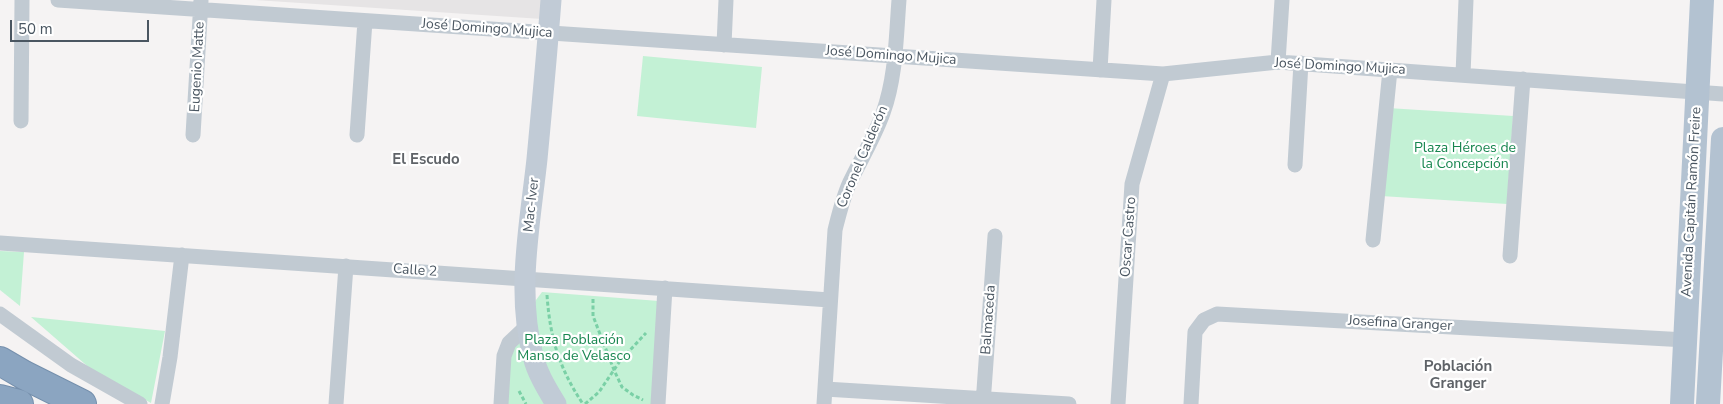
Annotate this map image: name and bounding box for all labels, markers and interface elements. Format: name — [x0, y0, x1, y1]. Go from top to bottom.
scale bar — [12, 10, 151, 42]
street label: José Domingo Mujica — [421, 16, 553, 42]
text: 50 m — [18, 19, 53, 39]
street label: Eugenio Matte — [187, 21, 209, 113]
street label: José Domingo Mujica — [825, 43, 957, 69]
street label: José Domingo Mujica — [1274, 55, 1406, 79]
street label: Coronel Calderón — [834, 103, 892, 211]
street label: Avenida Capitán Ramón Freire — [1679, 107, 1705, 297]
park label: Plaza Héroes de la Concepción — [1414, 141, 1516, 174]
district label: El Escudo — [392, 151, 460, 169]
street label: Mac-Iver — [521, 177, 543, 233]
street label: Oscar Castro — [1118, 196, 1140, 278]
street label: Calle 2 — [392, 261, 438, 281]
street label: Balmaceda — [978, 285, 1000, 355]
street label: Josefina Granger — [1347, 313, 1453, 335]
park label: Plaza Población Manso de Velasco — [517, 333, 631, 366]
district label: Población Granger — [1424, 358, 1492, 393]

